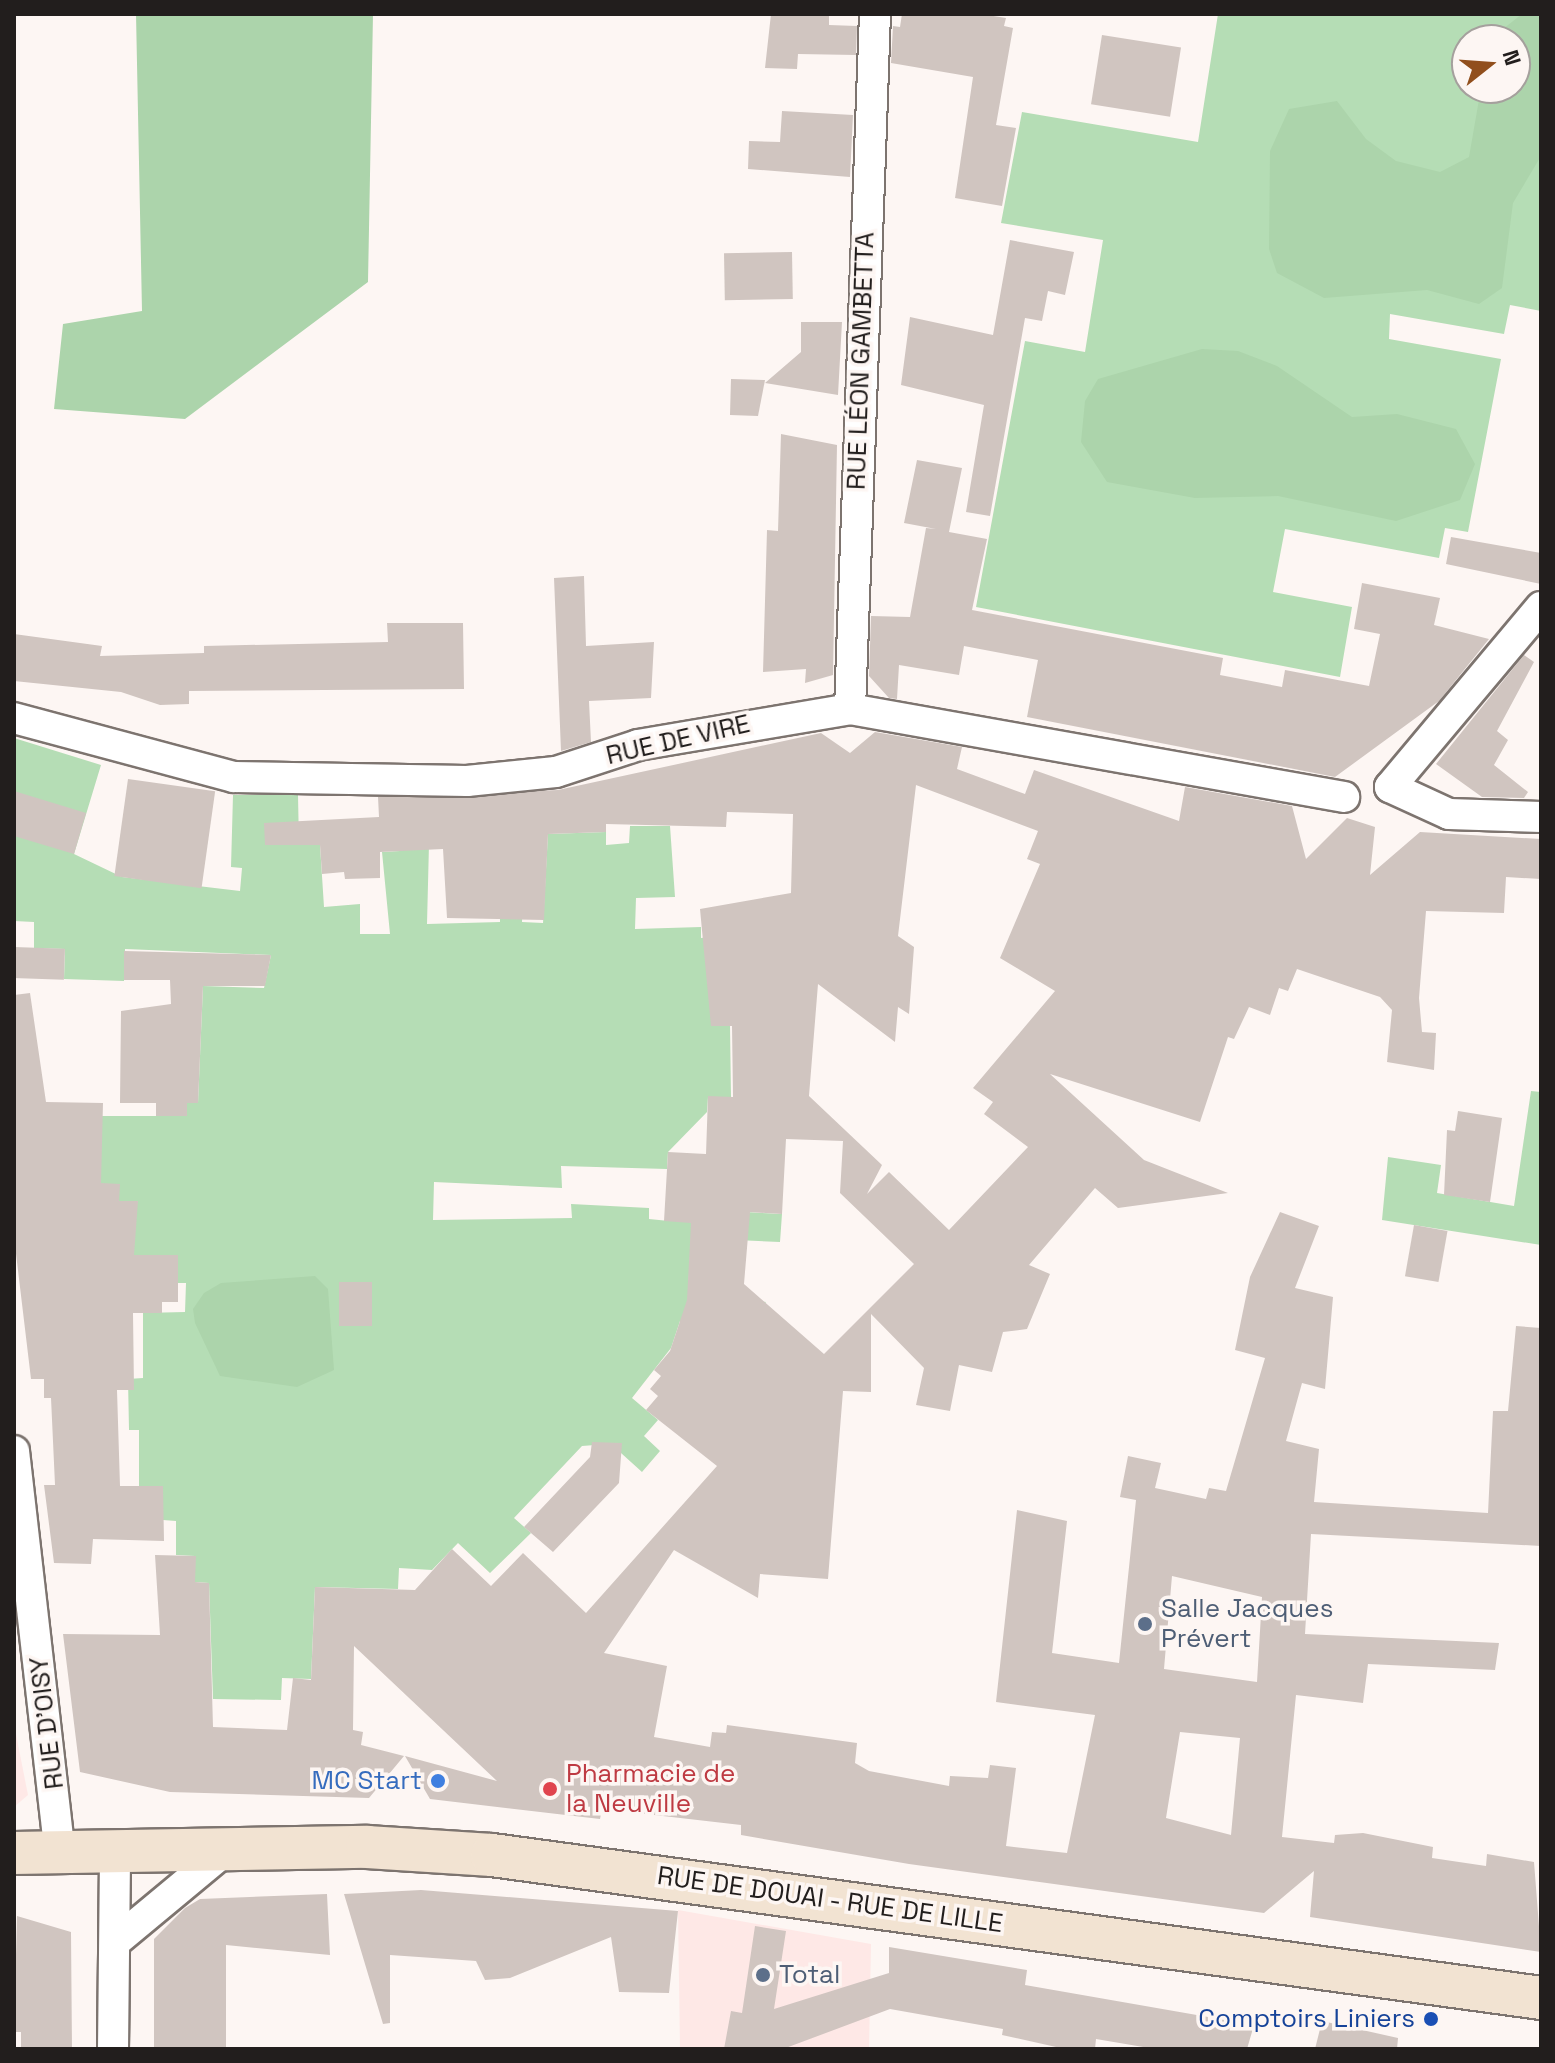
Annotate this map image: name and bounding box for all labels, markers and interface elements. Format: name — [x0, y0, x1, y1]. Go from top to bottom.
north arrow — [1451, 24, 1531, 104]
text: N — [1496, 46, 1528, 69]
street label: RUE LÉON GAMBETTA — [841, 232, 881, 490]
street label: RUE DE VIRE — [603, 708, 753, 772]
place label: Salle Jacques Prévert — [1161, 1593, 1333, 1654]
marker: Salle Jacques Prévert — [1136, 1615, 1154, 1633]
street label: RUE D'OISY — [23, 1655, 71, 1791]
place label: Pharmacie de la Neuville — [566, 1758, 735, 1820]
place label: MC Start — [312, 1765, 422, 1797]
marker: MC Start — [429, 1772, 447, 1790]
marker: Pharmacie de la Neuville — [541, 1780, 559, 1798]
street label: RUE DE DOUAI - RUE DE LILLE — [654, 1860, 1006, 1940]
place label: Total — [779, 1959, 840, 1991]
marker: Total — [754, 1966, 772, 1984]
place label: Comptoirs Liniers — [1198, 2003, 1415, 2035]
marker: Comptoirs Liniers — [1422, 2010, 1440, 2028]

